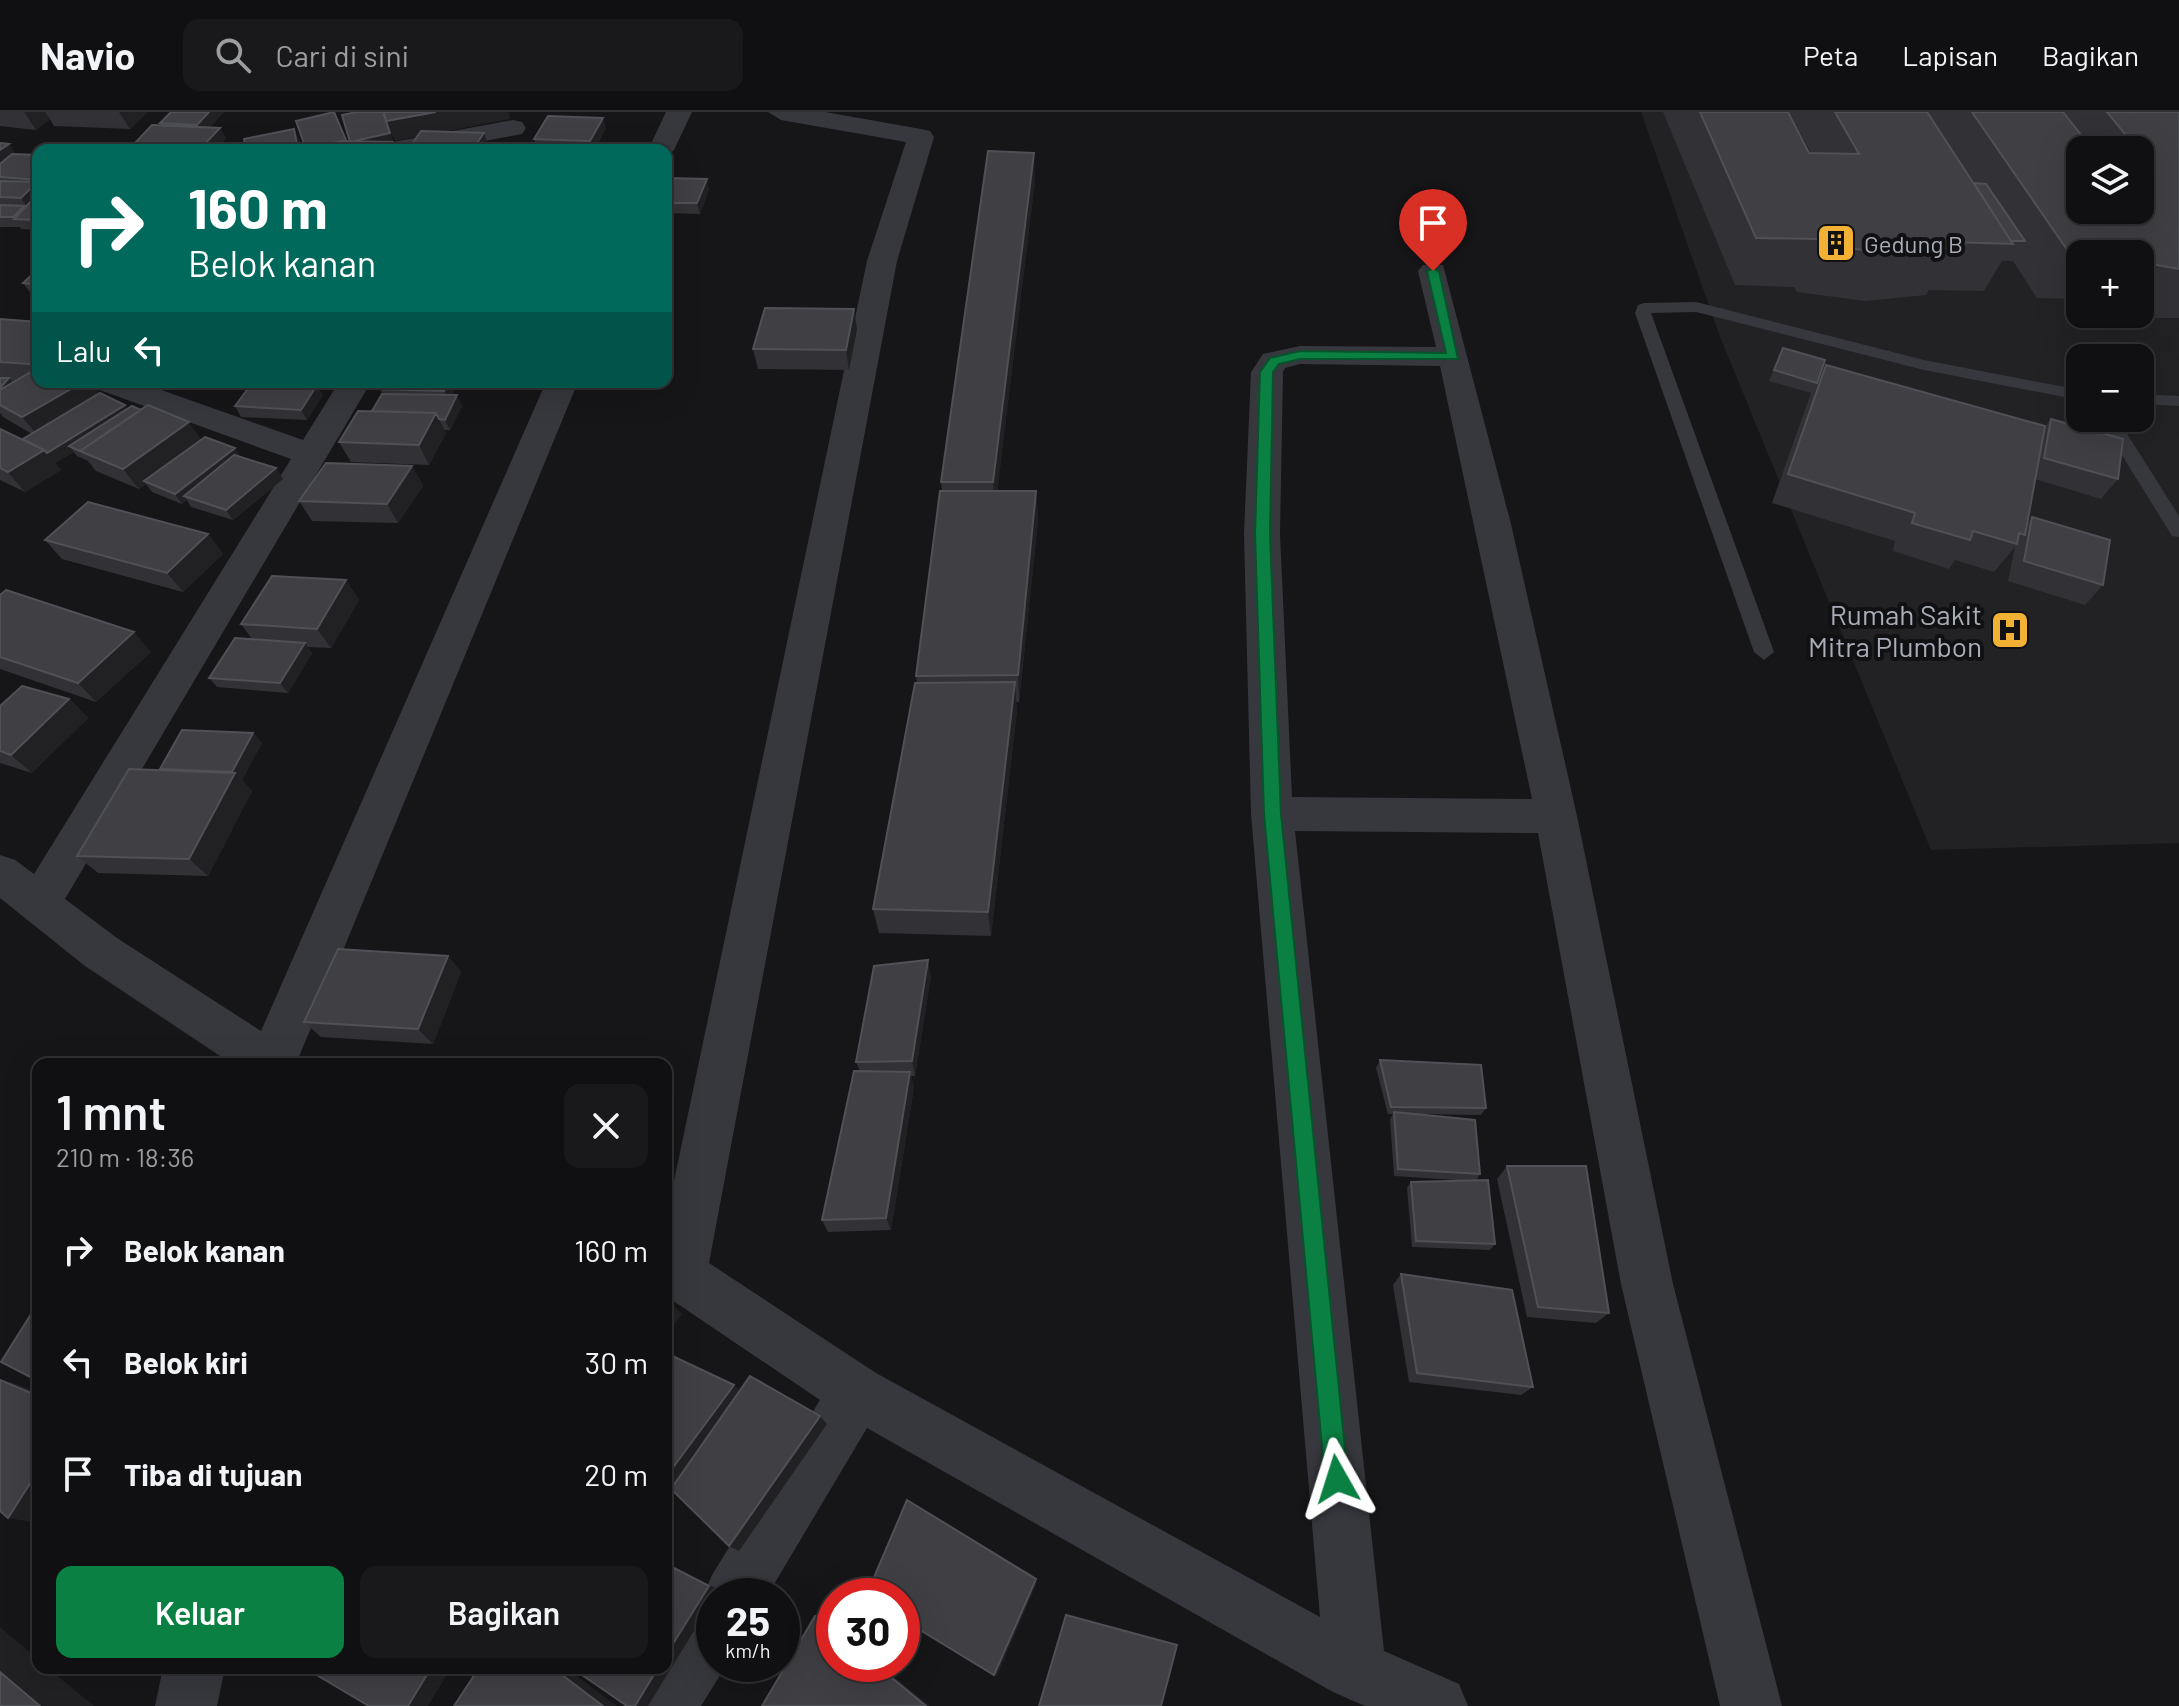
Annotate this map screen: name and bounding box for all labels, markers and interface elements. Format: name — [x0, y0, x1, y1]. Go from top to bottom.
search box — [183, 19, 743, 91]
text: Navio — [40, 32, 135, 78]
icon: search — [211, 33, 255, 77]
text: Cari di sini — [275, 37, 409, 73]
text: Peta — [1803, 38, 1858, 72]
text: Lapisan — [1902, 38, 1998, 72]
text: Bagikan — [2042, 38, 2139, 72]
map controls — [2066, 136, 2154, 432]
button: layers — [2066, 136, 2154, 224]
text: 160 m — [188, 173, 328, 240]
icon: right — [56, 176, 160, 280]
pin — [1399, 189, 1467, 271]
icon: arrive — [1411, 201, 1455, 245]
building icon: Gedung B — [1815, 222, 1857, 264]
place label: Gedung B — [1864, 229, 1963, 258]
button: + — [2066, 240, 2154, 328]
text: Belok kanan — [188, 241, 376, 284]
icon: left — [127, 328, 171, 372]
text: Lalu — [56, 332, 111, 368]
button: − — [2066, 344, 2154, 432]
place label: Rumah Sakit Mitra Plumbon — [1808, 597, 1982, 663]
hospital icon: Rumah Sakit Mitra Plumbon — [1989, 609, 2031, 651]
text: 1 mnt — [56, 1082, 166, 1140]
button: close — [564, 1084, 648, 1168]
text: 210 m · 18:36 — [56, 1141, 194, 1172]
icon: right — [56, 1228, 100, 1272]
text: Belok kanan — [124, 1232, 285, 1268]
text: 160 m — [574, 1232, 648, 1268]
icon: left — [56, 1340, 100, 1384]
text: Belok kiri — [124, 1344, 248, 1380]
text: 30 m — [585, 1344, 648, 1380]
position arrow — [1295, 1437, 1379, 1521]
icon: arrive — [56, 1452, 100, 1496]
text: Tiba di tujuan — [124, 1456, 302, 1492]
text: 20 m — [584, 1456, 648, 1492]
button: Keluar — [56, 1566, 344, 1658]
button: Bagikan — [360, 1566, 648, 1658]
speed limit sign: 30 — [816, 1578, 920, 1682]
text: 25 — [726, 1596, 770, 1644]
text: km/h — [725, 1638, 771, 1662]

